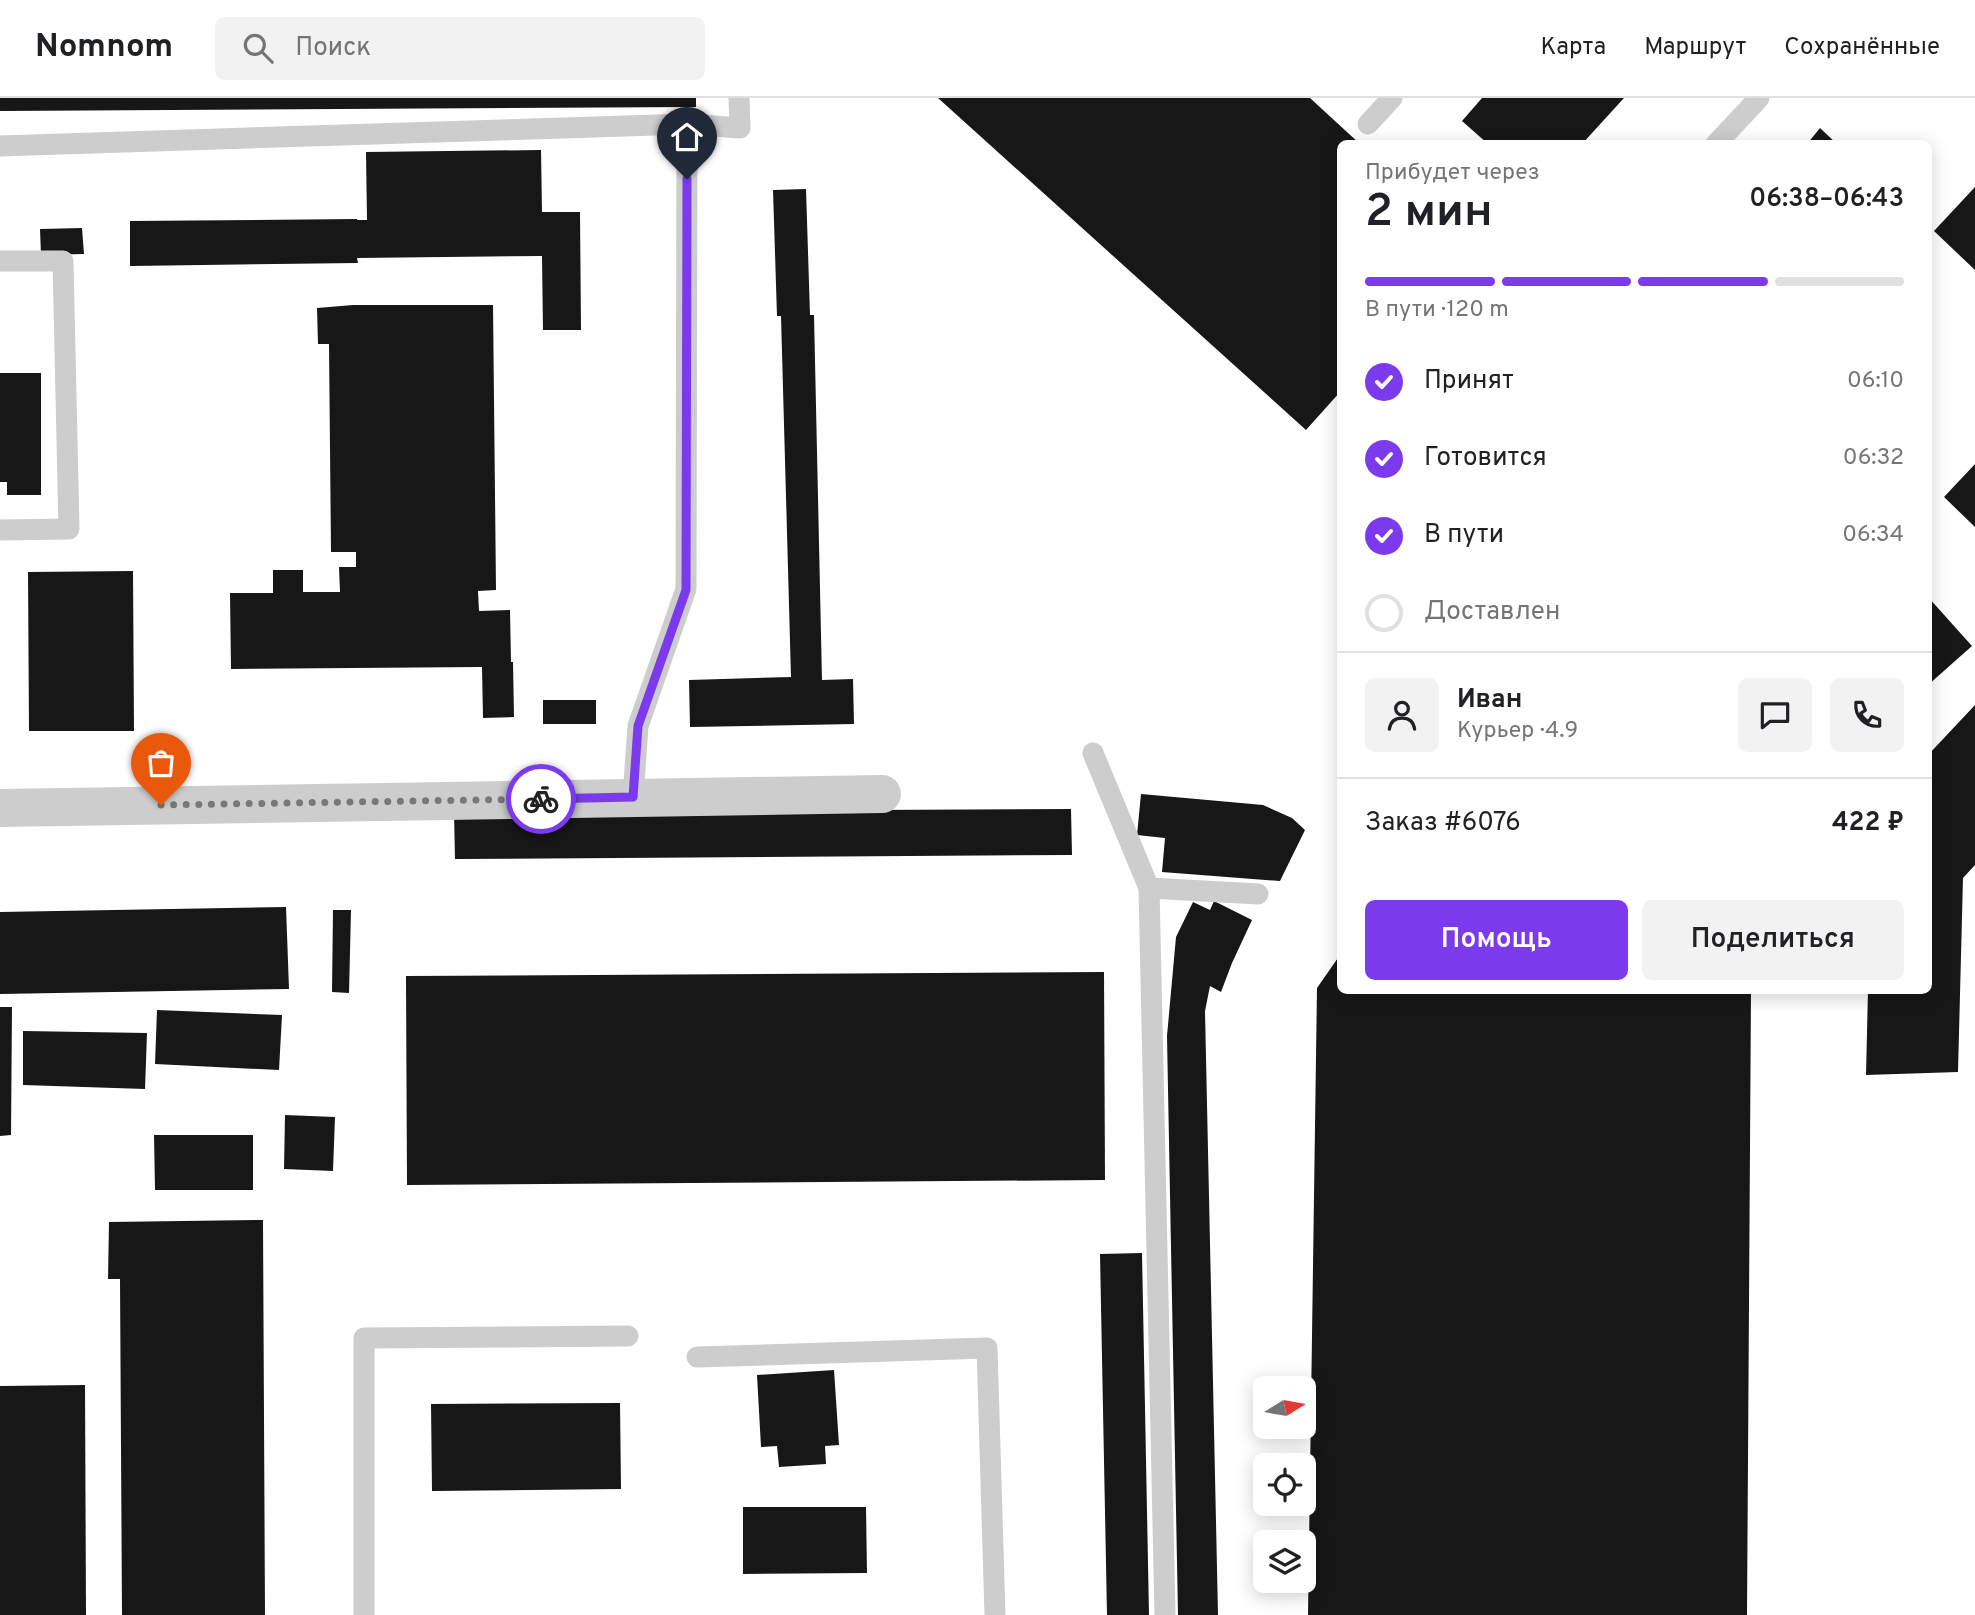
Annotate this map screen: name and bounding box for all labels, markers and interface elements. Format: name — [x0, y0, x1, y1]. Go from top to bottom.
search box — [215, 17, 705, 80]
text: Nomnom — [35, 27, 173, 69]
icon: search — [239, 29, 277, 67]
text: Поиск — [295, 32, 371, 65]
text: Карта — [1540, 33, 1606, 63]
text: Маршрут — [1644, 33, 1746, 63]
text: Сохранённые — [1784, 33, 1940, 63]
pin — [657, 107, 717, 179]
icon: home — [668, 118, 706, 156]
text: Прибудет через — [1365, 159, 1540, 188]
text: 06:38–06:43 — [1749, 183, 1904, 216]
text: 2 мин — [1365, 184, 1493, 243]
text: В пути · 120 m — [1365, 296, 1509, 325]
icon: check — [1365, 363, 1403, 401]
text: Принят — [1424, 365, 1514, 398]
text: 06:10 — [1847, 367, 1904, 396]
icon: check — [1365, 440, 1403, 478]
text: Готовится — [1424, 442, 1547, 475]
text: 06:32 — [1843, 444, 1904, 473]
icon: check — [1365, 517, 1403, 555]
text: В пути — [1424, 519, 1504, 552]
text: 06:34 — [1842, 521, 1904, 550]
text: Доставлен — [1424, 596, 1560, 629]
button: person — [1365, 678, 1439, 752]
button: chat — [1738, 678, 1812, 752]
button: phone — [1830, 678, 1904, 752]
text: Иван — [1457, 684, 1522, 717]
text: Курьер · 4.9 — [1457, 717, 1578, 746]
pin — [131, 733, 191, 805]
icon: bag — [142, 744, 180, 782]
courier — [506, 764, 576, 834]
icon: bike — [522, 780, 560, 818]
text: Заказ #6076 — [1365, 807, 1521, 840]
text: 422 ₽ — [1832, 807, 1904, 840]
button: Помощь — [1365, 900, 1628, 980]
button: Поделиться — [1642, 900, 1904, 980]
north arrow — [1253, 1376, 1316, 1438]
map controls — [1253, 1376, 1316, 1593]
button: locate — [1253, 1453, 1316, 1516]
button: layers — [1253, 1530, 1316, 1593]

